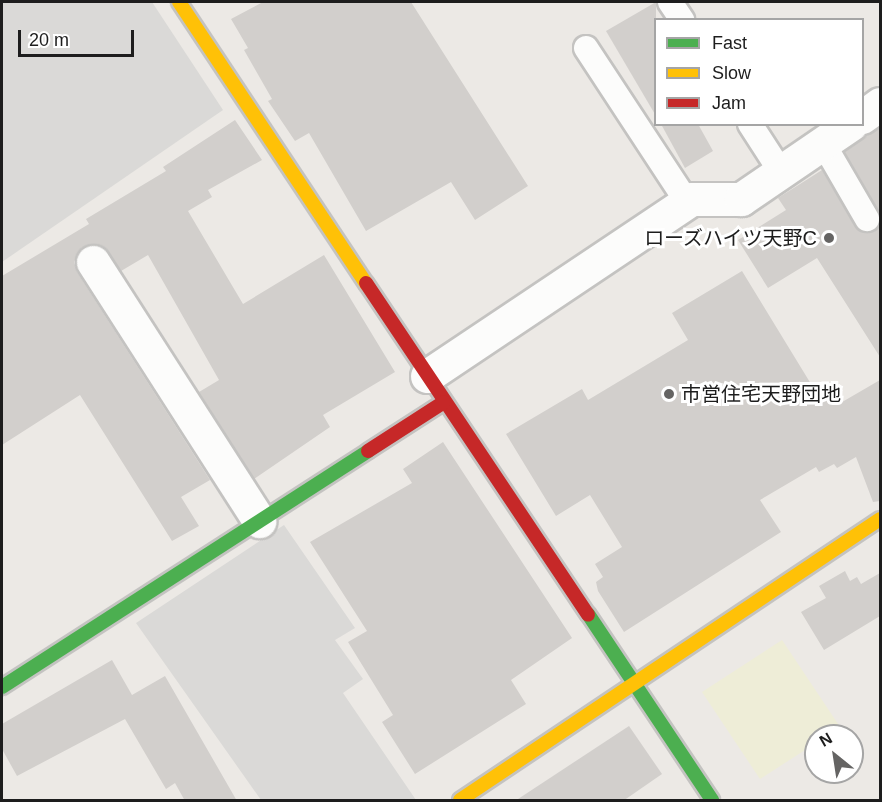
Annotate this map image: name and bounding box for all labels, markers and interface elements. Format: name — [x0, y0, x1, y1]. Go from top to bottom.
scale bar — [21, 18, 136, 56]
legend — [654, 18, 864, 126]
text: 20 m — [29, 30, 69, 50]
text: Fast — [712, 33, 747, 53]
text: Slow — [712, 63, 751, 83]
text: Jam — [712, 93, 746, 113]
place label: ローズハイツ天野C — [643, 226, 817, 250]
marker: ローズハイツ天野C — [822, 231, 836, 245]
place label: 市営住宅天野団地 — [681, 382, 841, 406]
marker: 市営住宅天野団地 — [662, 387, 676, 401]
north arrow — [804, 724, 864, 784]
text: N — [816, 729, 835, 750]

